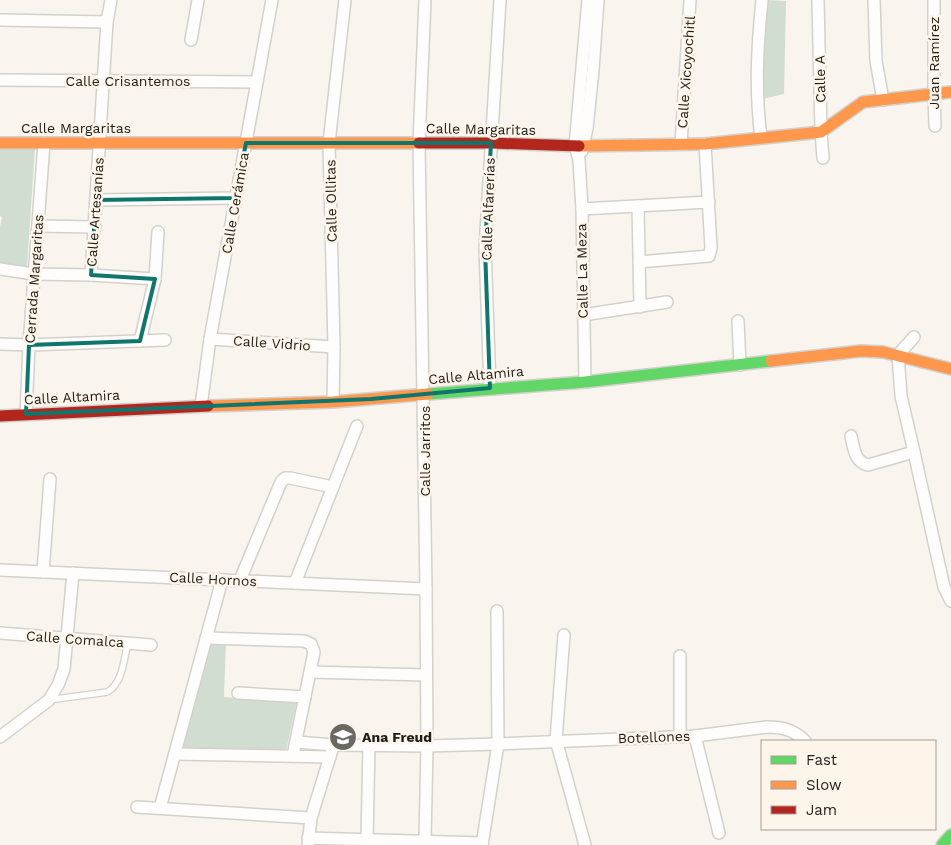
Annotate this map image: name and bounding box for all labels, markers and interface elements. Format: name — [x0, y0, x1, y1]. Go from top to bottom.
street label: Calle Xicoyochitl — [674, 14, 698, 129]
street label: Juan Ramírez — [926, 16, 942, 110]
street label: Calle A — [812, 55, 828, 103]
street label: Calle Crisantemos — [66, 73, 190, 89]
street label: Calle Margaritas — [21, 120, 131, 136]
street label: Calle Margaritas — [426, 120, 536, 138]
street label: Calle Cerámica — [218, 151, 252, 255]
street label: Calle Artesanías — [83, 157, 107, 267]
street label: Calle Alfarerías — [478, 157, 498, 261]
street label: Calle Ollitas — [322, 159, 340, 243]
street label: Cerrada Margaritas — [22, 214, 46, 344]
street label: Calle La Meza — [573, 223, 591, 319]
street label: Calle Vidrio — [233, 332, 311, 354]
street label: Calle Altamira — [428, 363, 525, 387]
street label: Calle Altamira — [24, 386, 120, 407]
street label: Calle Jarritos — [417, 406, 433, 497]
street label: Calle Hornos — [169, 569, 257, 589]
street label: Calle Comalca — [25, 628, 125, 650]
school or university icon: Ana Freud — [328, 722, 358, 752]
street label: Botellones — [618, 728, 690, 746]
place label: Ana Freud — [362, 729, 432, 745]
legend — [761, 740, 936, 830]
text: Fast — [806, 751, 838, 769]
text: Slow — [806, 776, 842, 794]
text: Jam — [806, 801, 837, 819]

